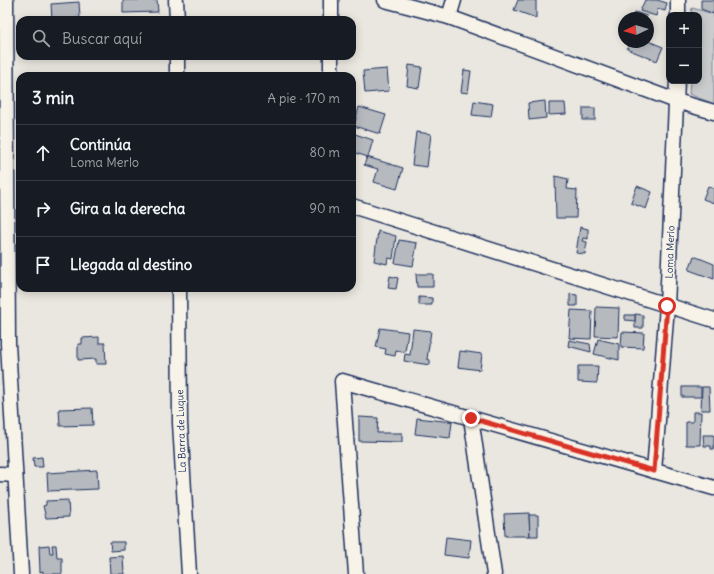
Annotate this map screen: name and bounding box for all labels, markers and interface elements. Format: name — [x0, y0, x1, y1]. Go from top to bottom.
north arrow — [618, 12, 654, 48]
map controls — [666, 12, 702, 84]
button: + — [666, 12, 702, 48]
search box — [16, 16, 356, 60]
icon: search — [30, 27, 52, 49]
text: Buscar aquí — [62, 29, 142, 48]
button: − — [666, 48, 702, 84]
text: 3 min — [32, 87, 74, 109]
text: A pie · 170 m — [268, 90, 340, 107]
text: Continúa — [70, 135, 131, 154]
icon: ahead — [32, 142, 54, 164]
text: 80 m — [309, 144, 340, 161]
text: Loma Merlo — [70, 154, 139, 171]
icon: right — [32, 198, 54, 220]
text: Gira a la derecha — [70, 199, 185, 218]
text: 90 m — [309, 200, 340, 217]
street label: Loma Merlo — [663, 225, 677, 279]
icon: arrive — [32, 254, 54, 276]
text: Llegada al destino — [70, 255, 192, 274]
route start — [658, 297, 676, 315]
street label: La Barra de Luque — [173, 389, 189, 473]
route end — [462, 409, 480, 427]

